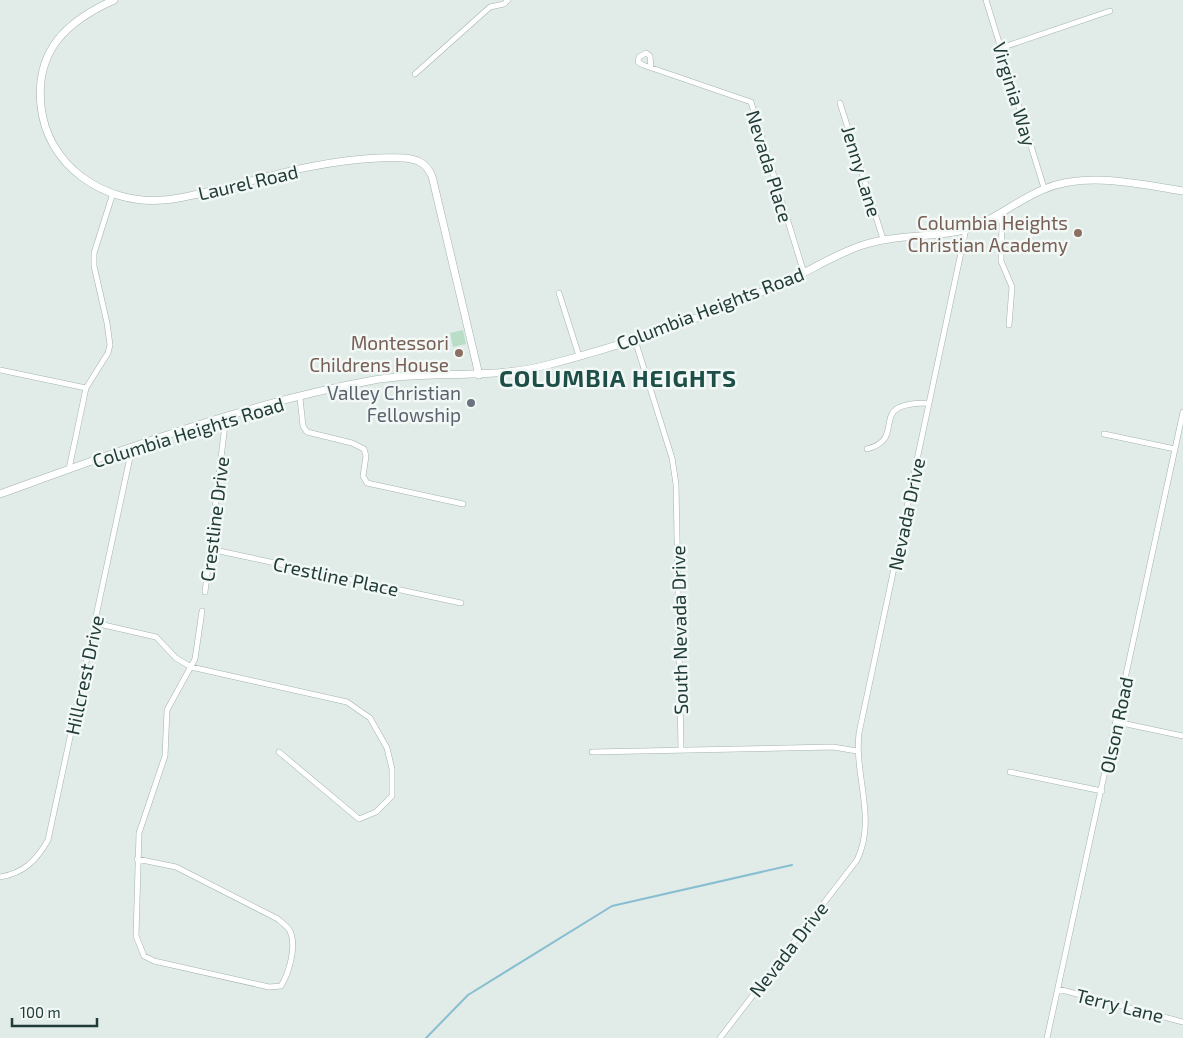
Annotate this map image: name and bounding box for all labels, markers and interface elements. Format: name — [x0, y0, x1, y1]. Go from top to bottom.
street label: Virginia Way — [988, 39, 1042, 149]
street label: Nevada Place — [742, 107, 798, 225]
street label: Jenny Lane — [837, 123, 887, 219]
street label: Laurel Road — [196, 159, 300, 205]
place label: Columbia Heights Christian Academy — [908, 211, 1068, 256]
marker: Columbia Heights Christian Academy — [1072, 227, 1084, 239]
street label: Columbia Heights Road — [613, 262, 807, 354]
place label: Montessori Childrens House — [309, 331, 449, 376]
marker: Montessori Childrens House — [453, 347, 465, 359]
district label: COLUMBIA HEIGHTS — [499, 363, 737, 392]
place label: Valley Christian Fellowship — [327, 381, 461, 426]
street label: Columbia Heights Road — [89, 392, 287, 472]
marker: Valley Christian Fellowship — [465, 397, 477, 409]
street label: Crestline Drive — [195, 455, 233, 583]
street label: Nevada Drive — [883, 456, 929, 572]
street label: South Nevada Drive — [666, 545, 692, 715]
street label: Crestline Place — [271, 551, 401, 601]
street label: Hillcrest Drive — [60, 613, 108, 737]
street label: Olson Road — [1095, 675, 1137, 775]
street label: Nevada Drive — [744, 897, 832, 1001]
street label: Terry Lane — [1074, 983, 1166, 1027]
scale bar — [12, 996, 98, 1028]
text: 100 m — [20, 1003, 61, 1021]

